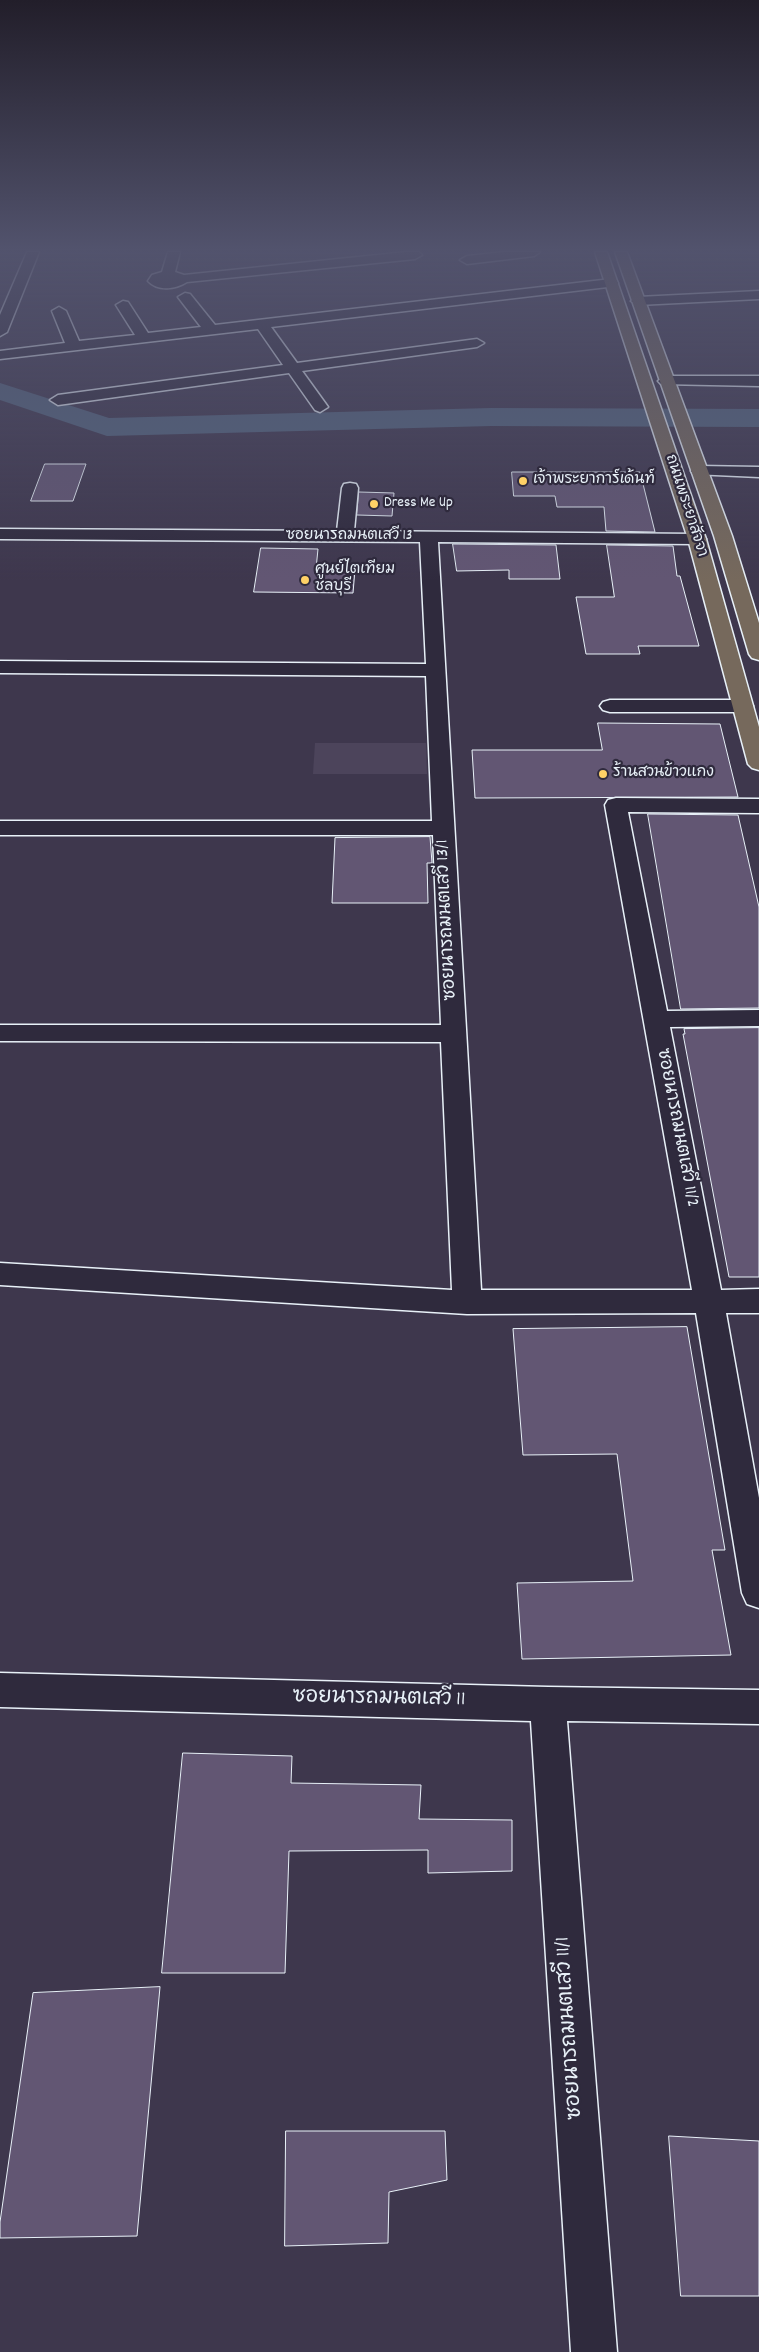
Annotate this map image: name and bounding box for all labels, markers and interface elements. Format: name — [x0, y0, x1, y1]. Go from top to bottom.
street label: ถนนพระยาสัจจา — [660, 453, 710, 559]
place label: เจ้าพระยาการ์เด้นท์ — [533, 472, 655, 490]
marker: เจ้าพระยาการ์เด้นท์ — [517, 475, 529, 487]
place label: Dress Me Up — [384, 495, 453, 513]
marker: Dress Me Up — [368, 498, 380, 510]
street label: ซอยนารถมนตเสวี 13 — [286, 528, 412, 546]
place label: ศูนย์ไตเทียม ชลบุรี — [315, 562, 395, 597]
marker: ศูนย์ไตเทียม ชลบุรี — [299, 574, 311, 586]
place label: ร้านสวนข้าวแกง — [613, 765, 714, 783]
marker: ร้านสวนข้าวแกง — [597, 768, 609, 780]
street label: ซอยนารถมนตเสวี 13/1 — [433, 839, 463, 1001]
street label: ซอยนารถมนตเสวี 11/2 — [650, 1047, 702, 1209]
street label: ซอยนารถมนตเสวี 11 — [292, 1686, 466, 1714]
street label: ซอยนารถมนตเสวี 11/1 — [552, 1936, 590, 2120]

